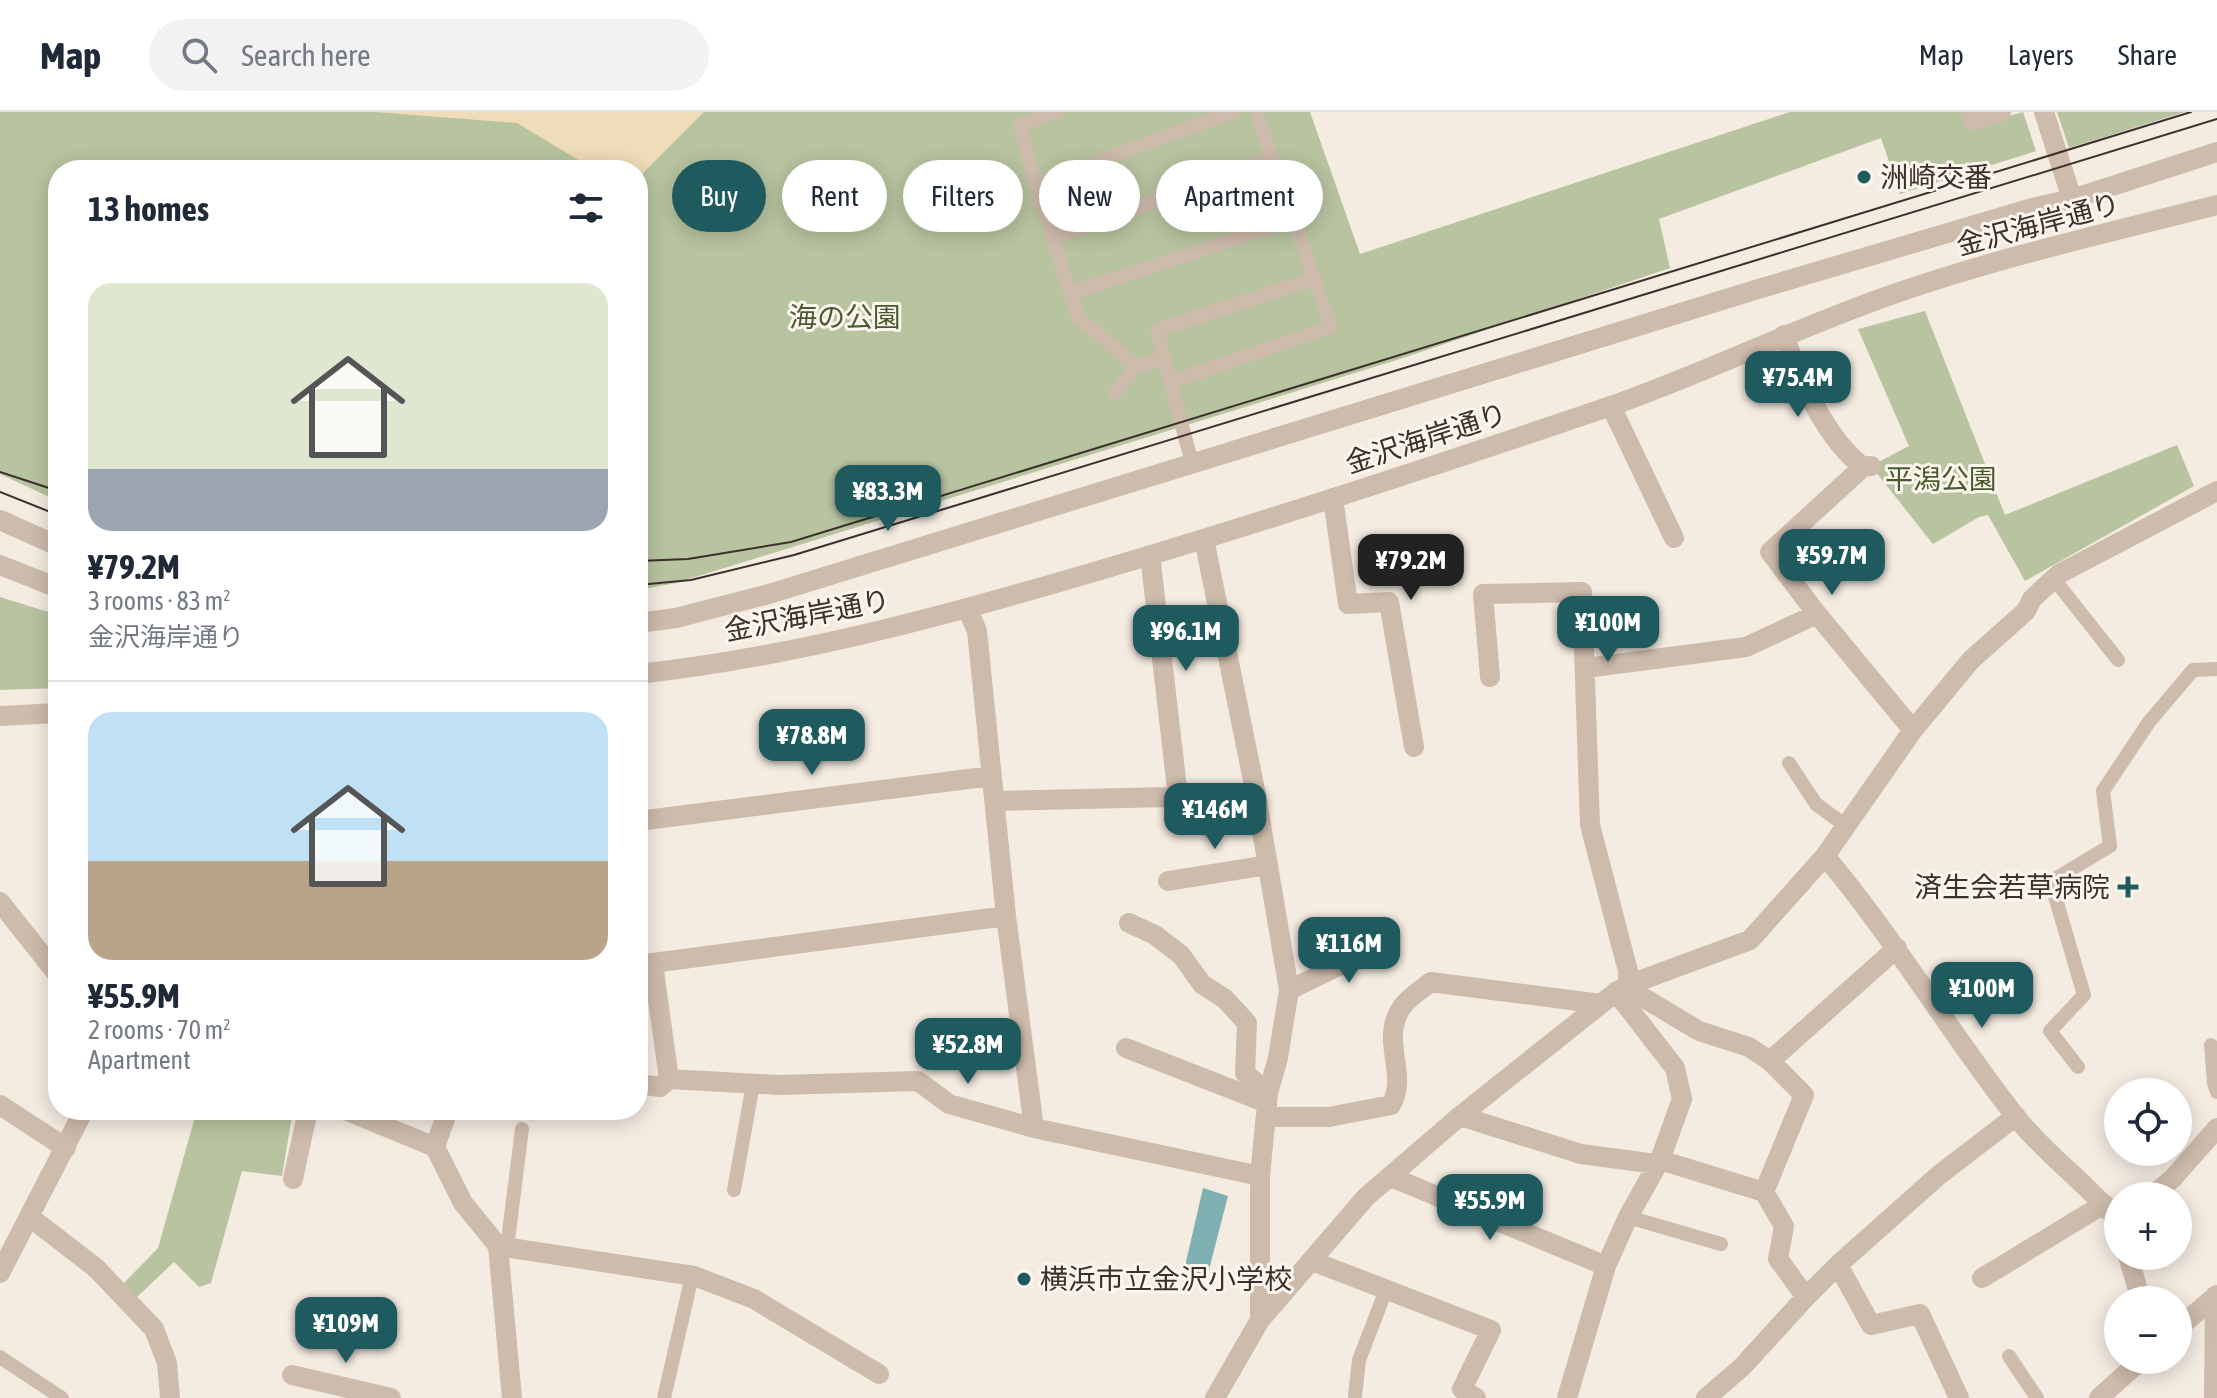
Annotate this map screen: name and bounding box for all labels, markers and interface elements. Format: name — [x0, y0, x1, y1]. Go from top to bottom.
search box — [149, 19, 709, 91]
icon: search — [177, 33, 221, 77]
text: Map — [40, 34, 101, 77]
text: Search here — [241, 38, 371, 72]
text: Map — [1919, 39, 1964, 71]
text: Layers — [2008, 39, 2074, 71]
text: Share — [2118, 39, 2177, 71]
chip: Buy — [672, 160, 766, 232]
chip: Rent — [782, 160, 887, 232]
chip: Filters — [903, 160, 1023, 232]
chip: New — [1039, 160, 1140, 232]
chip: Apartment — [1156, 160, 1323, 232]
place label: 洲崎交番 — [1880, 161, 1992, 193]
marker: 洲崎交番 — [1855, 168, 1873, 186]
icon: filters — [564, 186, 608, 230]
street label: 金沢海岸通り — [1953, 187, 2123, 261]
text: 13 homes — [88, 189, 209, 228]
park label: 海の公園 — [789, 301, 901, 333]
icon: home — [276, 335, 420, 479]
pin: ¥75.4M — [1733, 351, 1863, 419]
text: ¥75.4M — [1763, 362, 1833, 392]
street label: 金沢海岸通り — [1341, 397, 1511, 479]
park label: 平潟公園 — [1885, 463, 1997, 495]
pin: ¥83.3M — [823, 465, 953, 533]
text: ¥83.3M — [853, 476, 923, 506]
pin: ¥59.7M — [1767, 529, 1897, 597]
pin: ¥79.2M — [1346, 534, 1476, 602]
text: ¥59.7M — [1797, 540, 1867, 570]
text: ¥79.2M — [1376, 545, 1446, 575]
text: ¥79.2M — [88, 547, 180, 586]
street label: 金沢海岸通り — [721, 583, 893, 647]
text: 3 rooms · 83 m² — [88, 586, 230, 616]
pin: ¥100M — [1552, 596, 1664, 664]
pin: ¥96.1M — [1121, 605, 1251, 673]
text: ¥100M — [1575, 607, 1641, 637]
text: ¥96.1M — [1151, 616, 1221, 646]
text: 金沢海岸通り — [88, 622, 244, 652]
pin: ¥78.8M — [747, 709, 877, 777]
text: ¥78.8M — [777, 720, 847, 750]
icon: home — [276, 764, 420, 908]
pin: ¥146M — [1159, 783, 1271, 851]
text: ¥146M — [1182, 794, 1248, 824]
place label: 済生会若草病院 — [1914, 871, 2110, 903]
marker: 済生会若草病院 — [2117, 876, 2139, 898]
pin: ¥116M — [1293, 917, 1405, 985]
text: ¥116M — [1316, 928, 1382, 958]
pin: ¥100M — [1926, 962, 2038, 1030]
text: ¥100M — [1949, 973, 2015, 1003]
text: ¥55.9M — [88, 976, 180, 1015]
text: 2 rooms · 70 m² — [88, 1015, 230, 1045]
pin: ¥52.8M — [903, 1018, 1033, 1086]
text: ¥52.8M — [933, 1029, 1003, 1059]
text: Apartment — [88, 1045, 191, 1075]
map controls — [2104, 1078, 2192, 1374]
button: locate — [2104, 1078, 2192, 1166]
pin: ¥55.9M — [1425, 1174, 1555, 1242]
button: + — [2104, 1182, 2192, 1270]
text: ¥55.9M — [1455, 1185, 1525, 1215]
place label: 横浜市立金沢小学校 — [1040, 1263, 1292, 1295]
marker: 横浜市立金沢小学校 — [1015, 1270, 1033, 1288]
button: − — [2104, 1286, 2192, 1374]
pin: ¥109M — [290, 1297, 402, 1365]
text: ¥109M — [313, 1308, 379, 1338]

